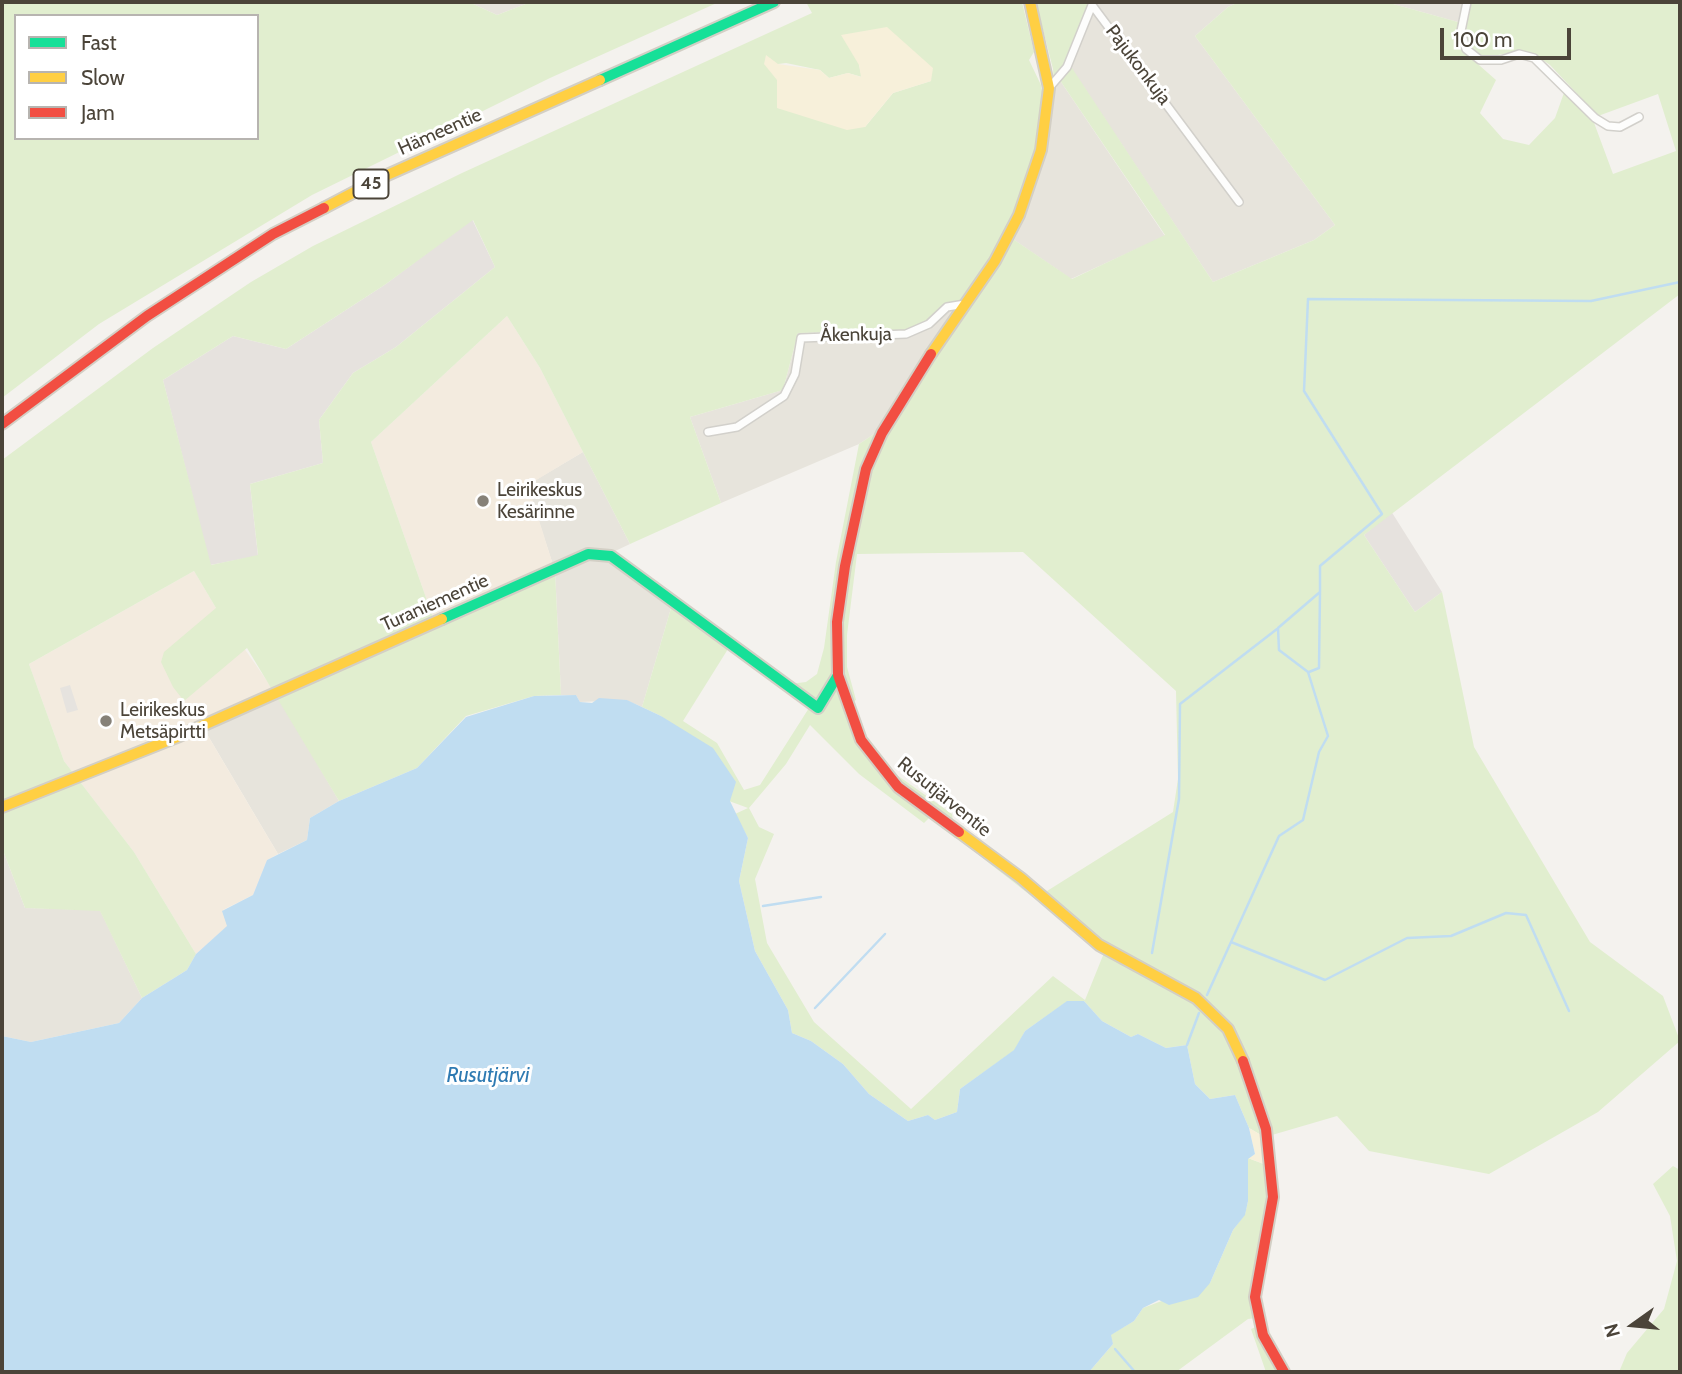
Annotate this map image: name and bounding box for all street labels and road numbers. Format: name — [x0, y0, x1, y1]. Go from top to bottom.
street label: Pajukonkuja — [1100, 20, 1176, 110]
street label: Hämeentie — [395, 103, 485, 161]
road number: 45 — [354, 169, 388, 198]
street label: Åkenkuja — [820, 323, 892, 347]
street label: Turaniementie — [378, 569, 492, 637]
street label: Rusutjärventie — [892, 752, 996, 842]

